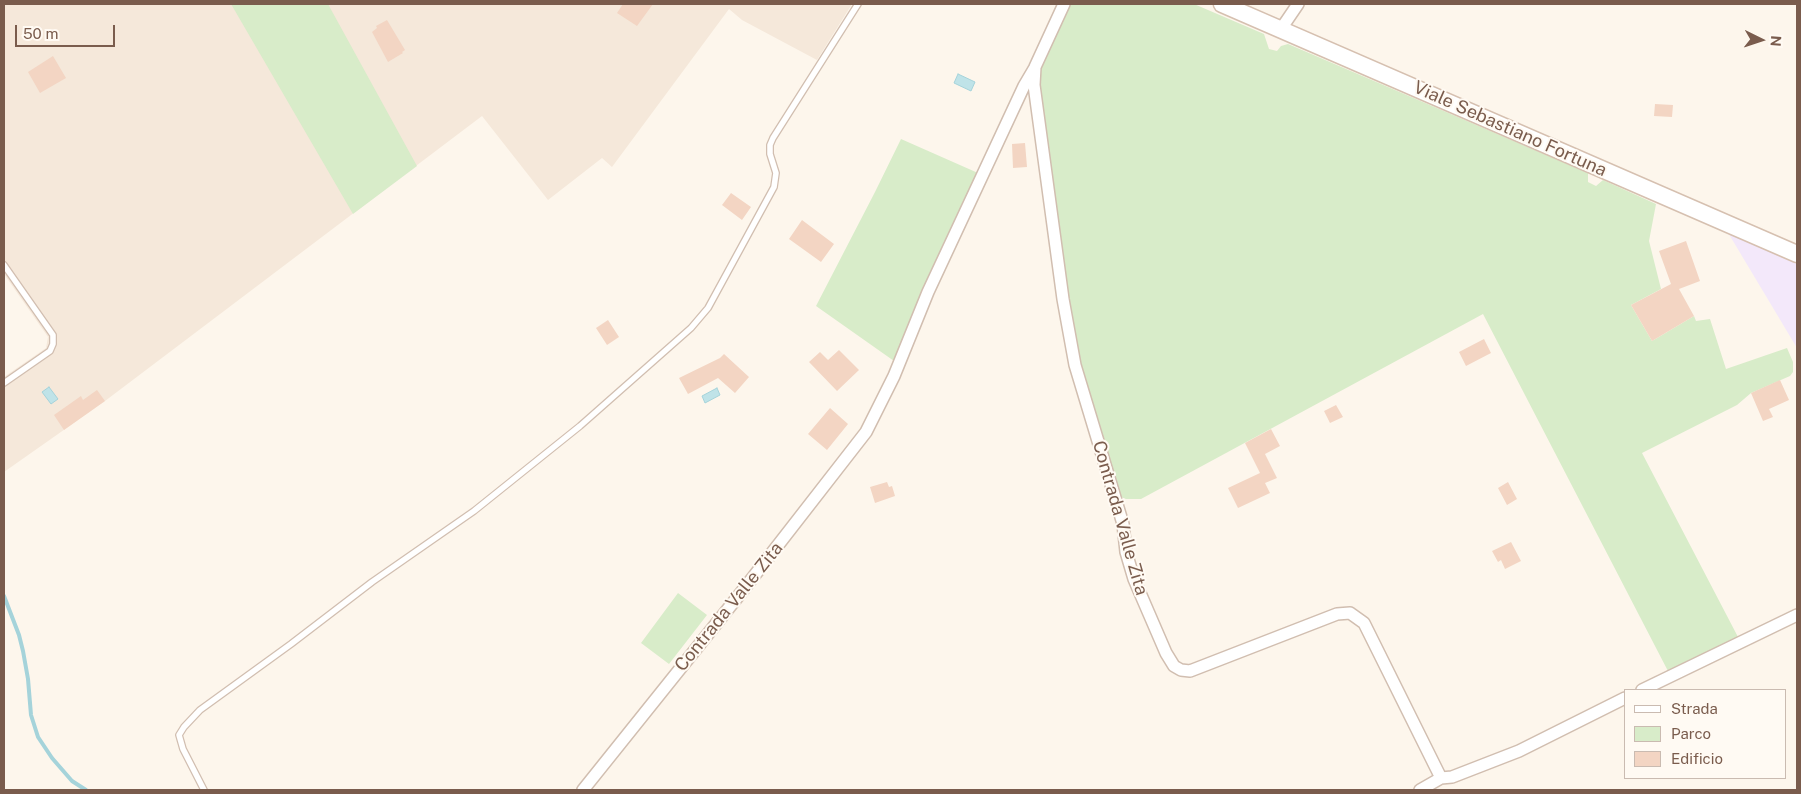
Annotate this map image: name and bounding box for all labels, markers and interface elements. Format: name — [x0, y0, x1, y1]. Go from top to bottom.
scale bar — [18, 15, 118, 47]
north arrow — [1736, 15, 1786, 65]
text: 50 m — [23, 25, 58, 42]
text: N — [1768, 35, 1784, 47]
street label: Viale Sebastiano Fortuna — [1410, 77, 1610, 181]
street label: Contrada Valle Zita — [1088, 438, 1152, 598]
street label: Contrada Valle Zita — [670, 538, 788, 676]
legend — [1624, 689, 1786, 779]
text: Strada — [1671, 700, 1718, 717]
text: Parco — [1671, 725, 1711, 742]
text: Edificio — [1671, 750, 1723, 767]

